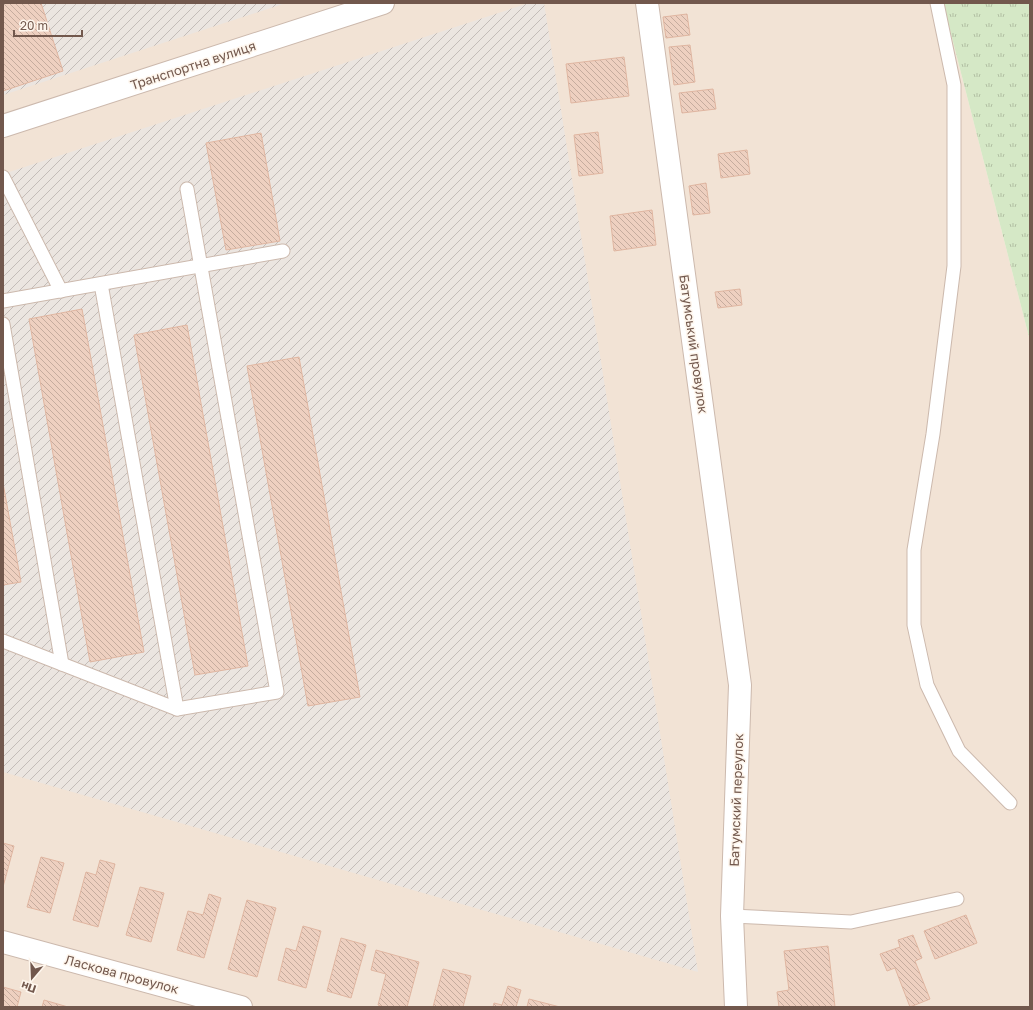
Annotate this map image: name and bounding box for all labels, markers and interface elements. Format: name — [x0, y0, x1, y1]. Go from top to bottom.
scale bar — [14, 12, 82, 38]
text: 20 m — [20, 18, 48, 33]
street label: Транспортна вулиця — [128, 37, 258, 93]
street label: Батумський провулок — [676, 273, 712, 415]
street label: Батумский переулок — [726, 733, 746, 867]
street label: Ласкова провулок — [63, 951, 181, 997]
north arrow — [12, 958, 52, 998]
text: Пн — [19, 979, 38, 997]

